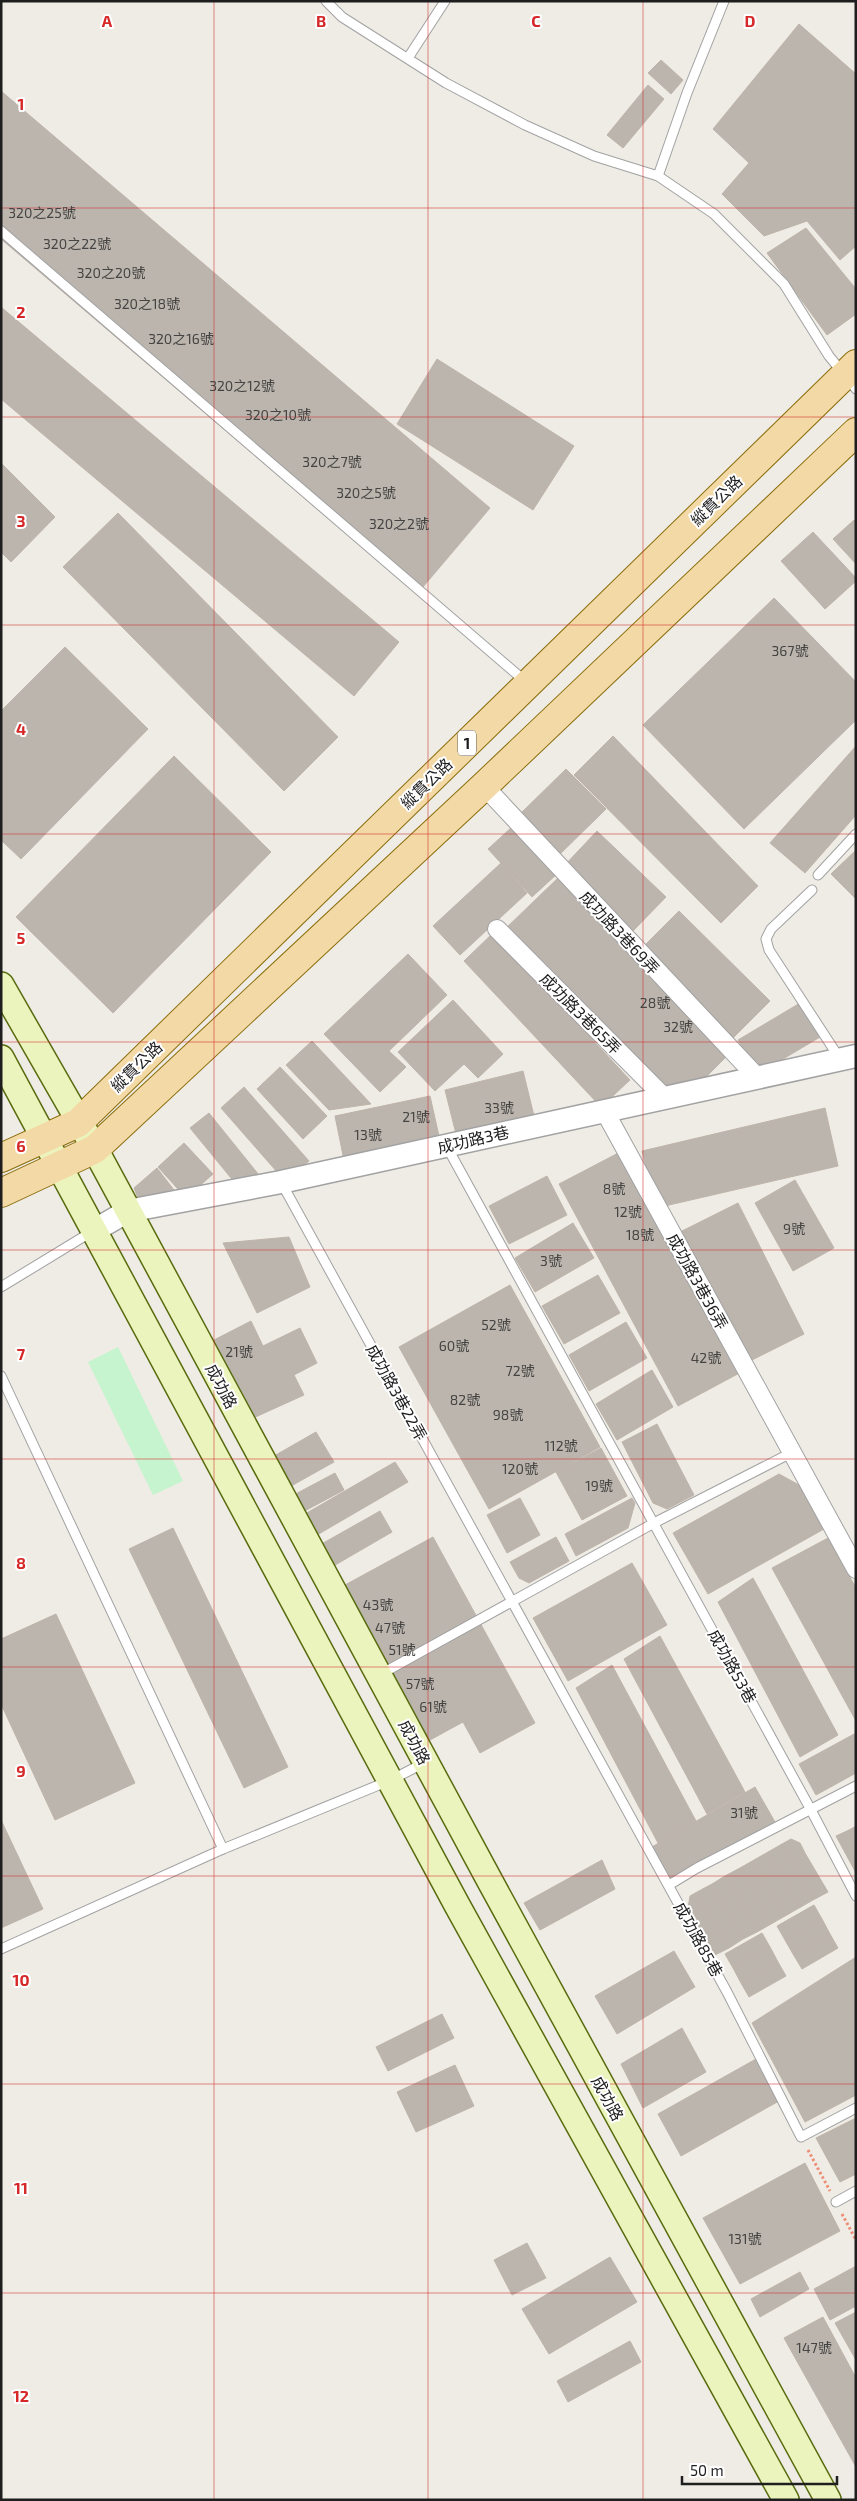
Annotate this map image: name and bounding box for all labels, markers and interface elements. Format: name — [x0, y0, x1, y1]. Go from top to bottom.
text: A — [102, 11, 113, 30]
text: B — [316, 11, 326, 30]
text: C — [531, 11, 541, 30]
text: D — [745, 11, 756, 30]
text: 1 — [18, 94, 24, 113]
house number: 320之25號 — [8, 204, 76, 221]
house number: 320之22號 — [43, 235, 111, 252]
house number: 320之20號 — [77, 264, 145, 281]
house number: 320之18號 — [114, 295, 180, 312]
text: 2 — [16, 302, 26, 321]
house number: 320之16號 — [148, 330, 214, 347]
house number: 320之12號 — [209, 377, 275, 394]
house number: 320之10號 — [245, 406, 311, 423]
house number: 320之7號 — [302, 453, 362, 470]
street label: 縱貫公路 — [686, 471, 746, 529]
house number: 320之5號 — [336, 484, 396, 501]
text: 3 — [16, 511, 26, 530]
house number: 320之2號 — [369, 515, 429, 532]
house number: 367號 — [772, 642, 808, 659]
text: 4 — [16, 719, 26, 738]
road number: 1 — [458, 730, 476, 756]
street label: 縱貫公路 — [396, 754, 456, 812]
street label: 成功路3巷69弄 — [576, 886, 664, 978]
text: 5 — [17, 928, 26, 947]
street label: 成功路3巷65弄 — [537, 969, 625, 1057]
house number: 28號 — [640, 994, 670, 1011]
house number: 32號 — [663, 1018, 693, 1035]
street label: 縱貫公路 — [106, 1037, 166, 1095]
house number: 33號 — [484, 1099, 514, 1116]
house number: 21號 — [402, 1108, 430, 1125]
street label: 成功路3巷 — [435, 1122, 511, 1156]
house number: 13號 — [354, 1126, 382, 1143]
text: 6 — [16, 1136, 26, 1155]
house number: 8號 — [603, 1180, 625, 1197]
house number: 12號 — [614, 1203, 642, 1220]
house number: 9號 — [783, 1220, 805, 1237]
house number: 18號 — [626, 1226, 654, 1243]
street label: 成功路3巷36弄 — [664, 1230, 732, 1332]
house number: 3號 — [540, 1252, 562, 1269]
house number: 52號 — [481, 1316, 511, 1333]
house number: 60號 — [439, 1337, 469, 1354]
street label: 成功路3巷22弄 — [363, 1341, 431, 1443]
house number: 21號 — [225, 1343, 253, 1360]
text: 7 — [17, 1344, 26, 1363]
house number: 42號 — [691, 1349, 721, 1366]
street label: 成功路 — [202, 1360, 242, 1412]
house number: 72號 — [505, 1362, 535, 1379]
house number: 82號 — [450, 1391, 480, 1408]
house number: 98號 — [493, 1406, 523, 1423]
house number: 112號 — [544, 1437, 578, 1454]
house number: 120號 — [502, 1460, 538, 1477]
house number: 19號 — [585, 1477, 613, 1494]
text: 8 — [16, 1553, 26, 1572]
house number: 43號 — [363, 1596, 393, 1613]
house number: 47號 — [375, 1619, 405, 1636]
street label: 成功路53巷 — [705, 1626, 761, 1706]
house number: 51號 — [388, 1641, 416, 1658]
house number: 57號 — [406, 1675, 434, 1692]
house number: 61號 — [419, 1698, 447, 1715]
street label: 成功路 — [395, 1716, 435, 1768]
text: 9 — [16, 1761, 26, 1780]
house number: 31號 — [730, 1804, 758, 1821]
street label: 成功路85巷 — [671, 1898, 727, 1980]
text: 10 — [12, 1970, 30, 1989]
street label: 成功路 — [588, 2072, 628, 2124]
text: 11 — [14, 2178, 28, 2197]
house number: 131號 — [729, 2230, 761, 2247]
house number: 147號 — [796, 2339, 832, 2356]
text: 12 — [13, 2386, 29, 2405]
scale bar — [682, 2454, 837, 2486]
text: 50 m — [690, 2461, 724, 2479]

